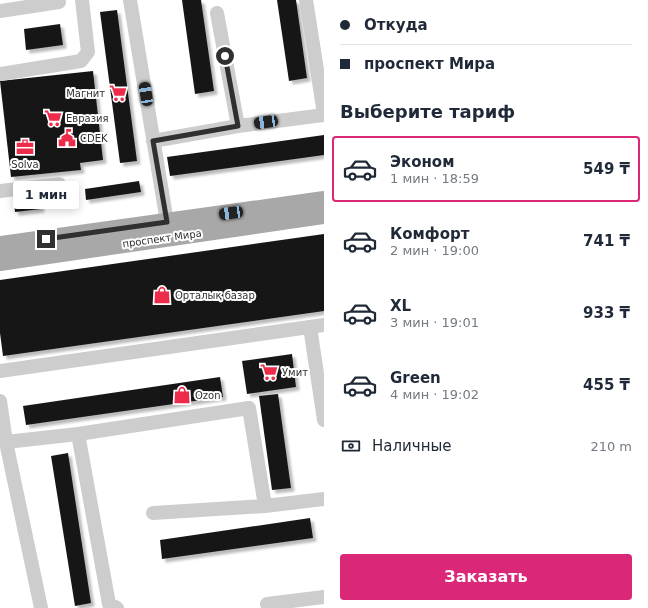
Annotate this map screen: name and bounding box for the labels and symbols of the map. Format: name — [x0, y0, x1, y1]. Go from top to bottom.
route start — [216, 47, 234, 65]
car — [138, 81, 154, 107]
supermarket icon: Магнит — [108, 83, 128, 103]
place label: Магнит — [66, 88, 105, 99]
supermarket icon: Евразия — [43, 108, 63, 128]
place label: Евразия — [66, 113, 109, 124]
car — [253, 114, 279, 130]
public building icon: CDEK — [57, 128, 77, 148]
place label: CDEK — [80, 133, 108, 144]
office icon: Solva — [15, 137, 35, 157]
place label: Solva — [11, 159, 39, 170]
callout: 1 мин — [13, 181, 79, 209]
car — [218, 205, 244, 221]
street label: проспект Мира — [122, 227, 202, 249]
route end — [37, 230, 55, 248]
shop icon: Орталық базар — [152, 285, 172, 305]
place label: Орталық базар — [175, 290, 255, 301]
supermarket icon: Умит — [259, 362, 279, 382]
place label: Умит — [282, 367, 308, 378]
shop icon: Ozon — [172, 385, 192, 405]
place label: Ozon — [195, 390, 221, 401]

